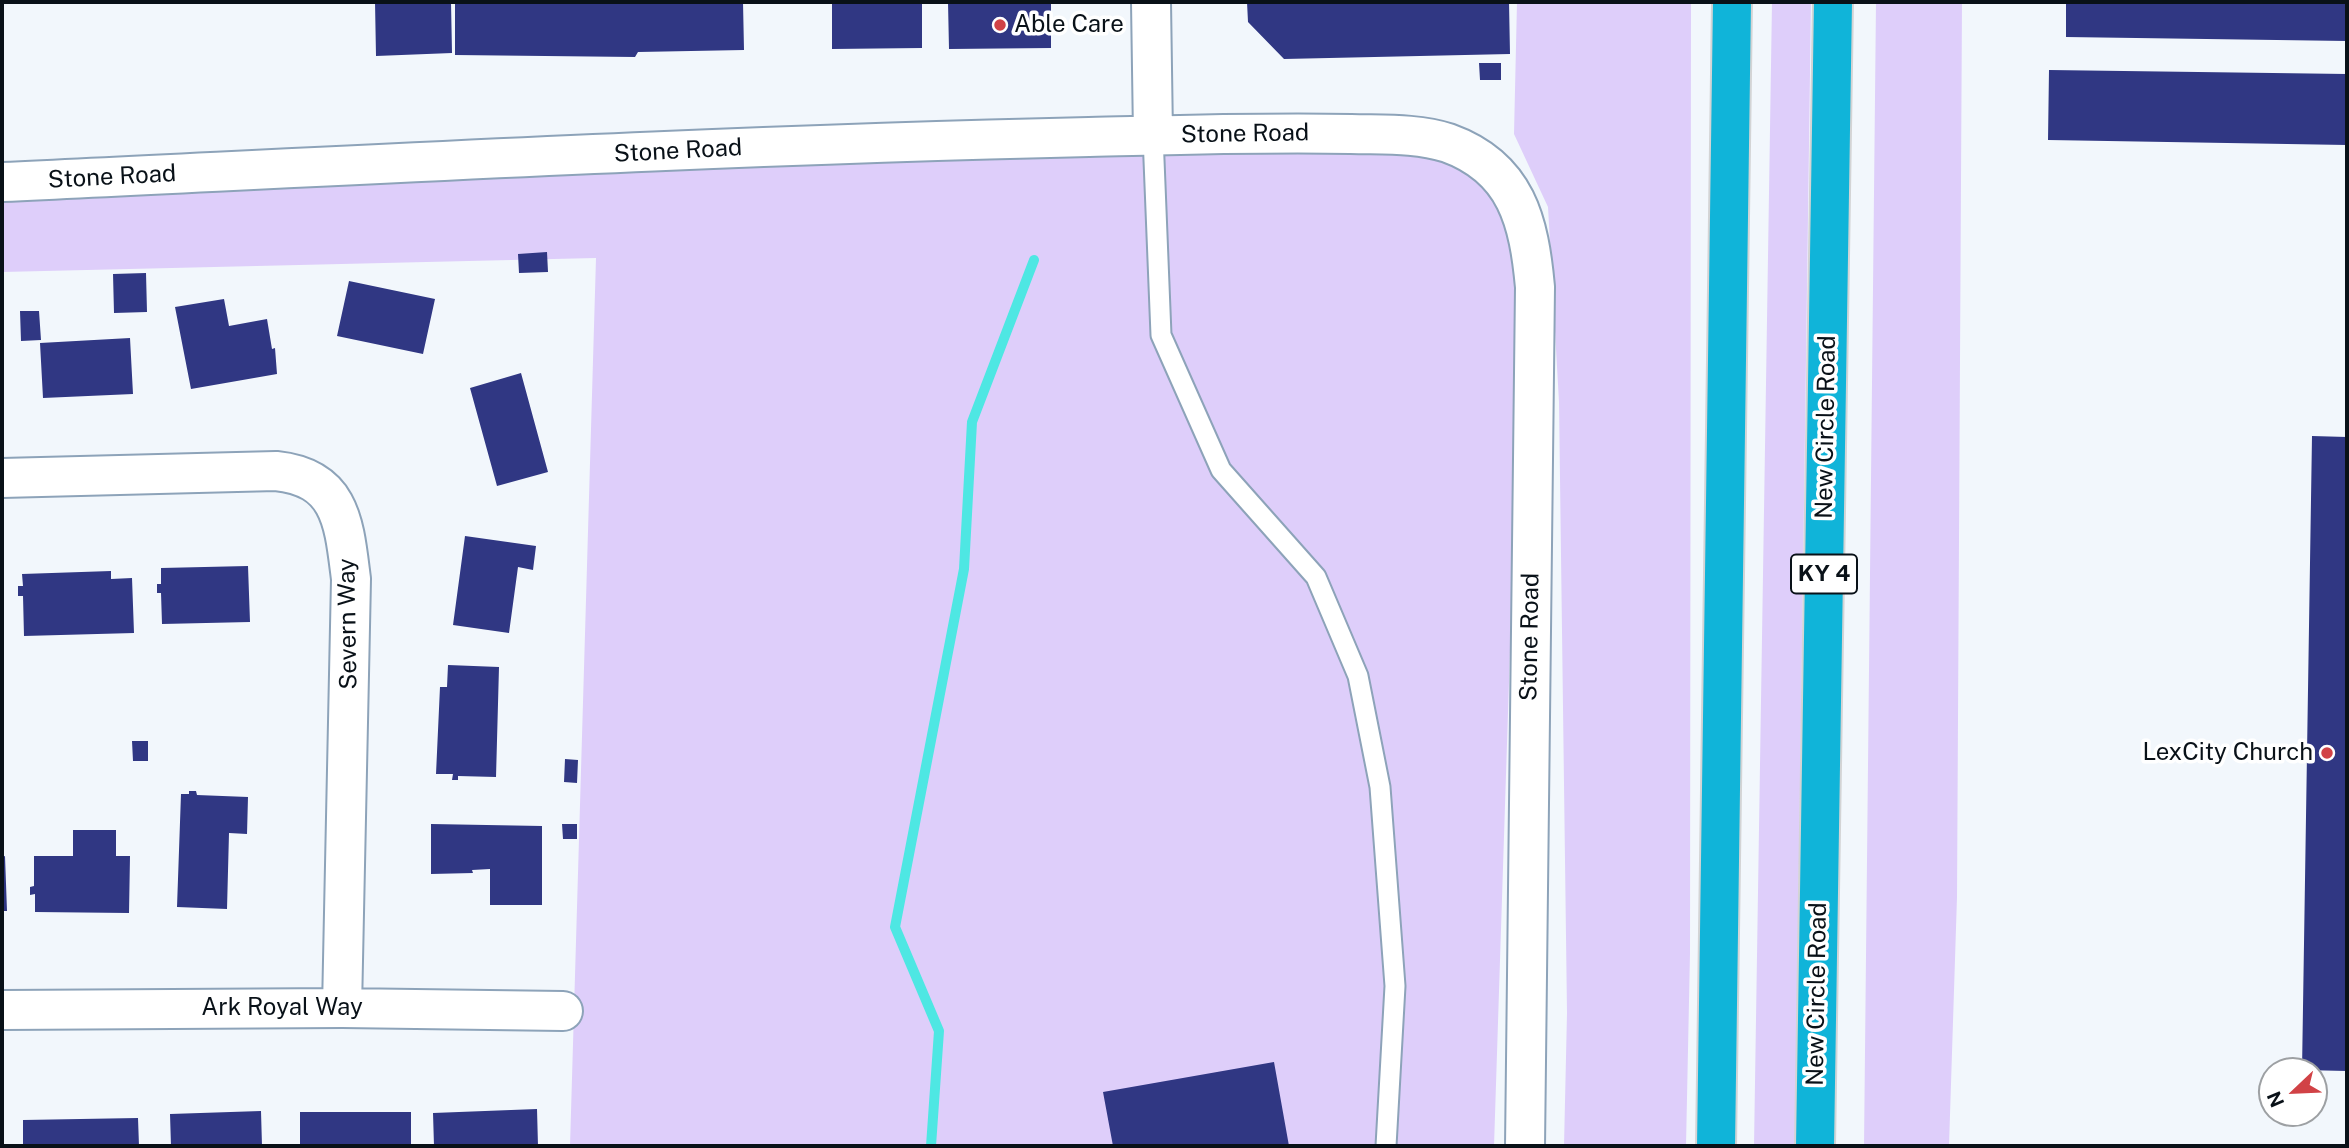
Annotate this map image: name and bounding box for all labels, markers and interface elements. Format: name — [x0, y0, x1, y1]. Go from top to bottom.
place label: Able Care — [1014, 11, 1124, 39]
marker: Able Care — [992, 17, 1008, 33]
street label: Stone Road — [1181, 118, 1309, 150]
street label: Stone Road — [613, 133, 743, 169]
street label: Stone Road — [47, 159, 177, 195]
street label: New Circle Road — [1810, 335, 1842, 519]
road number: KY 4 — [1791, 554, 1857, 594]
street label: Severn Way — [332, 558, 364, 690]
street label: Stone Road — [1514, 573, 1546, 701]
place label: LexCity Church — [2142, 739, 2313, 767]
marker: LexCity Church — [2319, 745, 2335, 761]
street label: New Circle Road — [1801, 902, 1833, 1086]
street label: Ark Royal Way — [201, 994, 363, 1022]
north arrow — [2258, 1057, 2328, 1127]
text: N — [2262, 1088, 2289, 1111]

